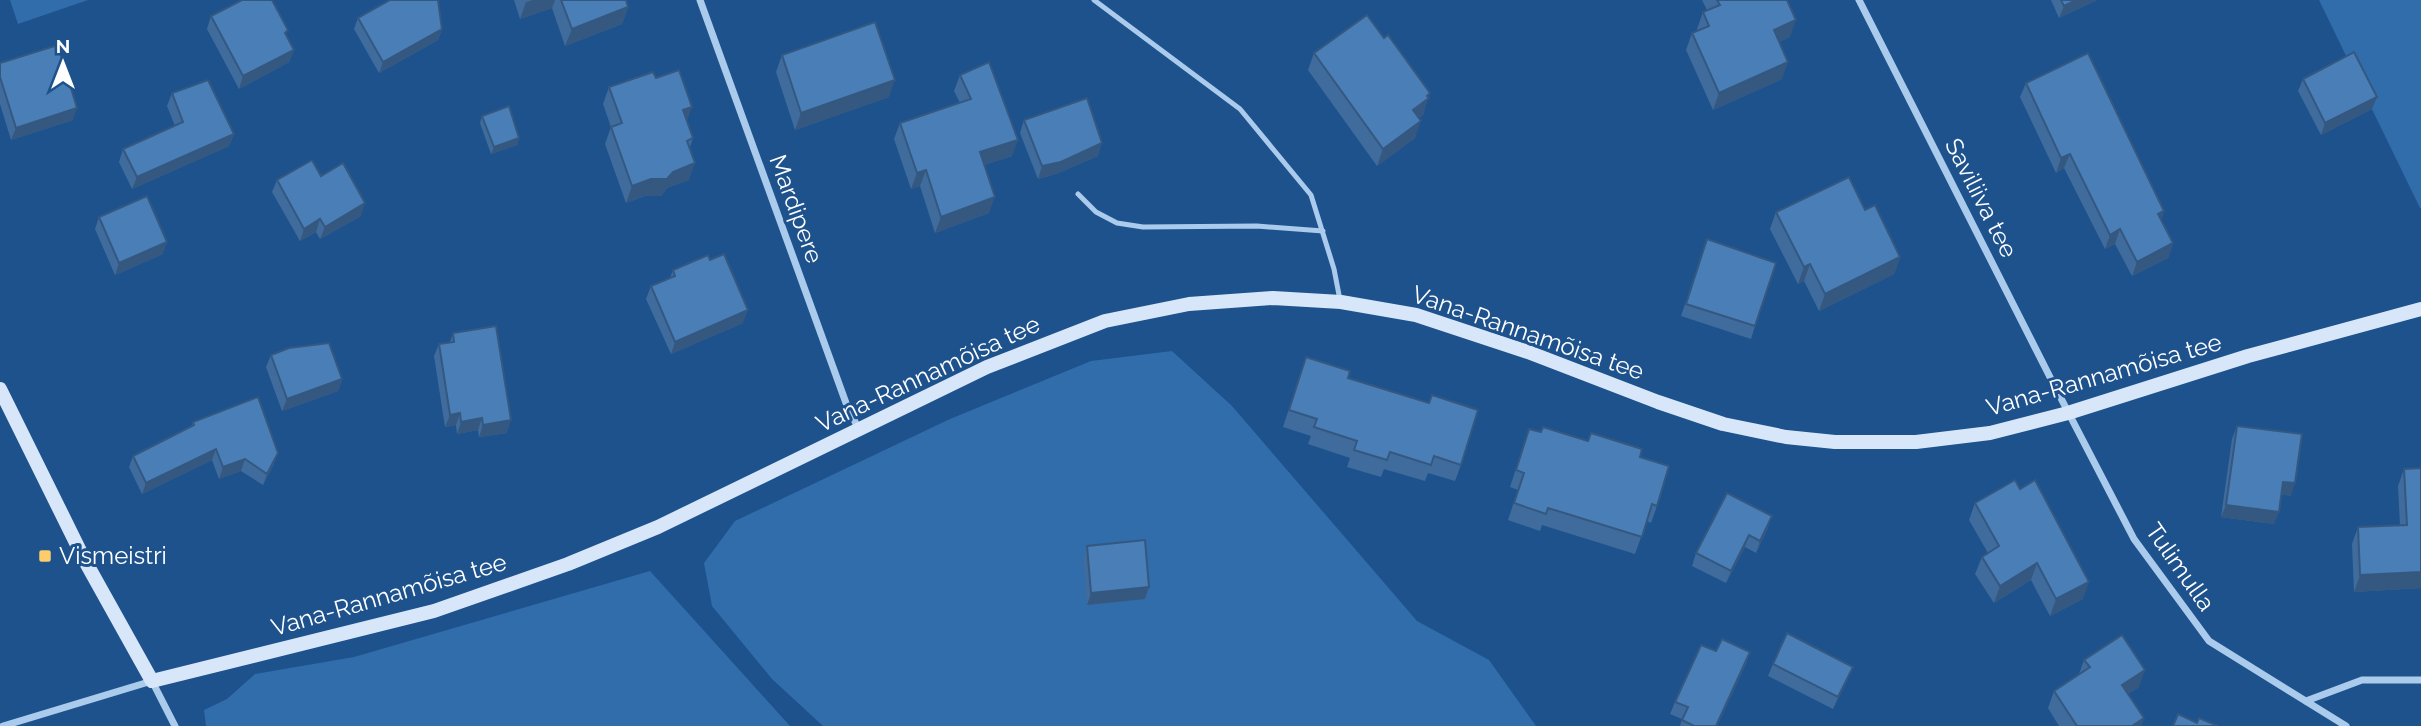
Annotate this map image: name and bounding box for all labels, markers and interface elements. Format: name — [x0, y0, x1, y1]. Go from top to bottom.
north arrow — [28, 28, 98, 98]
text: N — [56, 35, 70, 57]
street label: Saviliiva tee — [1939, 133, 2024, 262]
street label: Mardipere — [763, 151, 829, 267]
street label: Vana-Rannamõisa tee — [1408, 279, 1648, 386]
street label: Vana-Rannamõisa tee — [811, 309, 1044, 438]
street label: Vana-Rannamõisa tee — [1983, 327, 2225, 422]
street label: Tulimulla — [2140, 517, 2221, 616]
place label: Vismeistri — [59, 541, 167, 570]
street label: Vana-Rannamõisa tee — [268, 547, 510, 642]
marker: Vismeistri — [37, 548, 53, 564]

